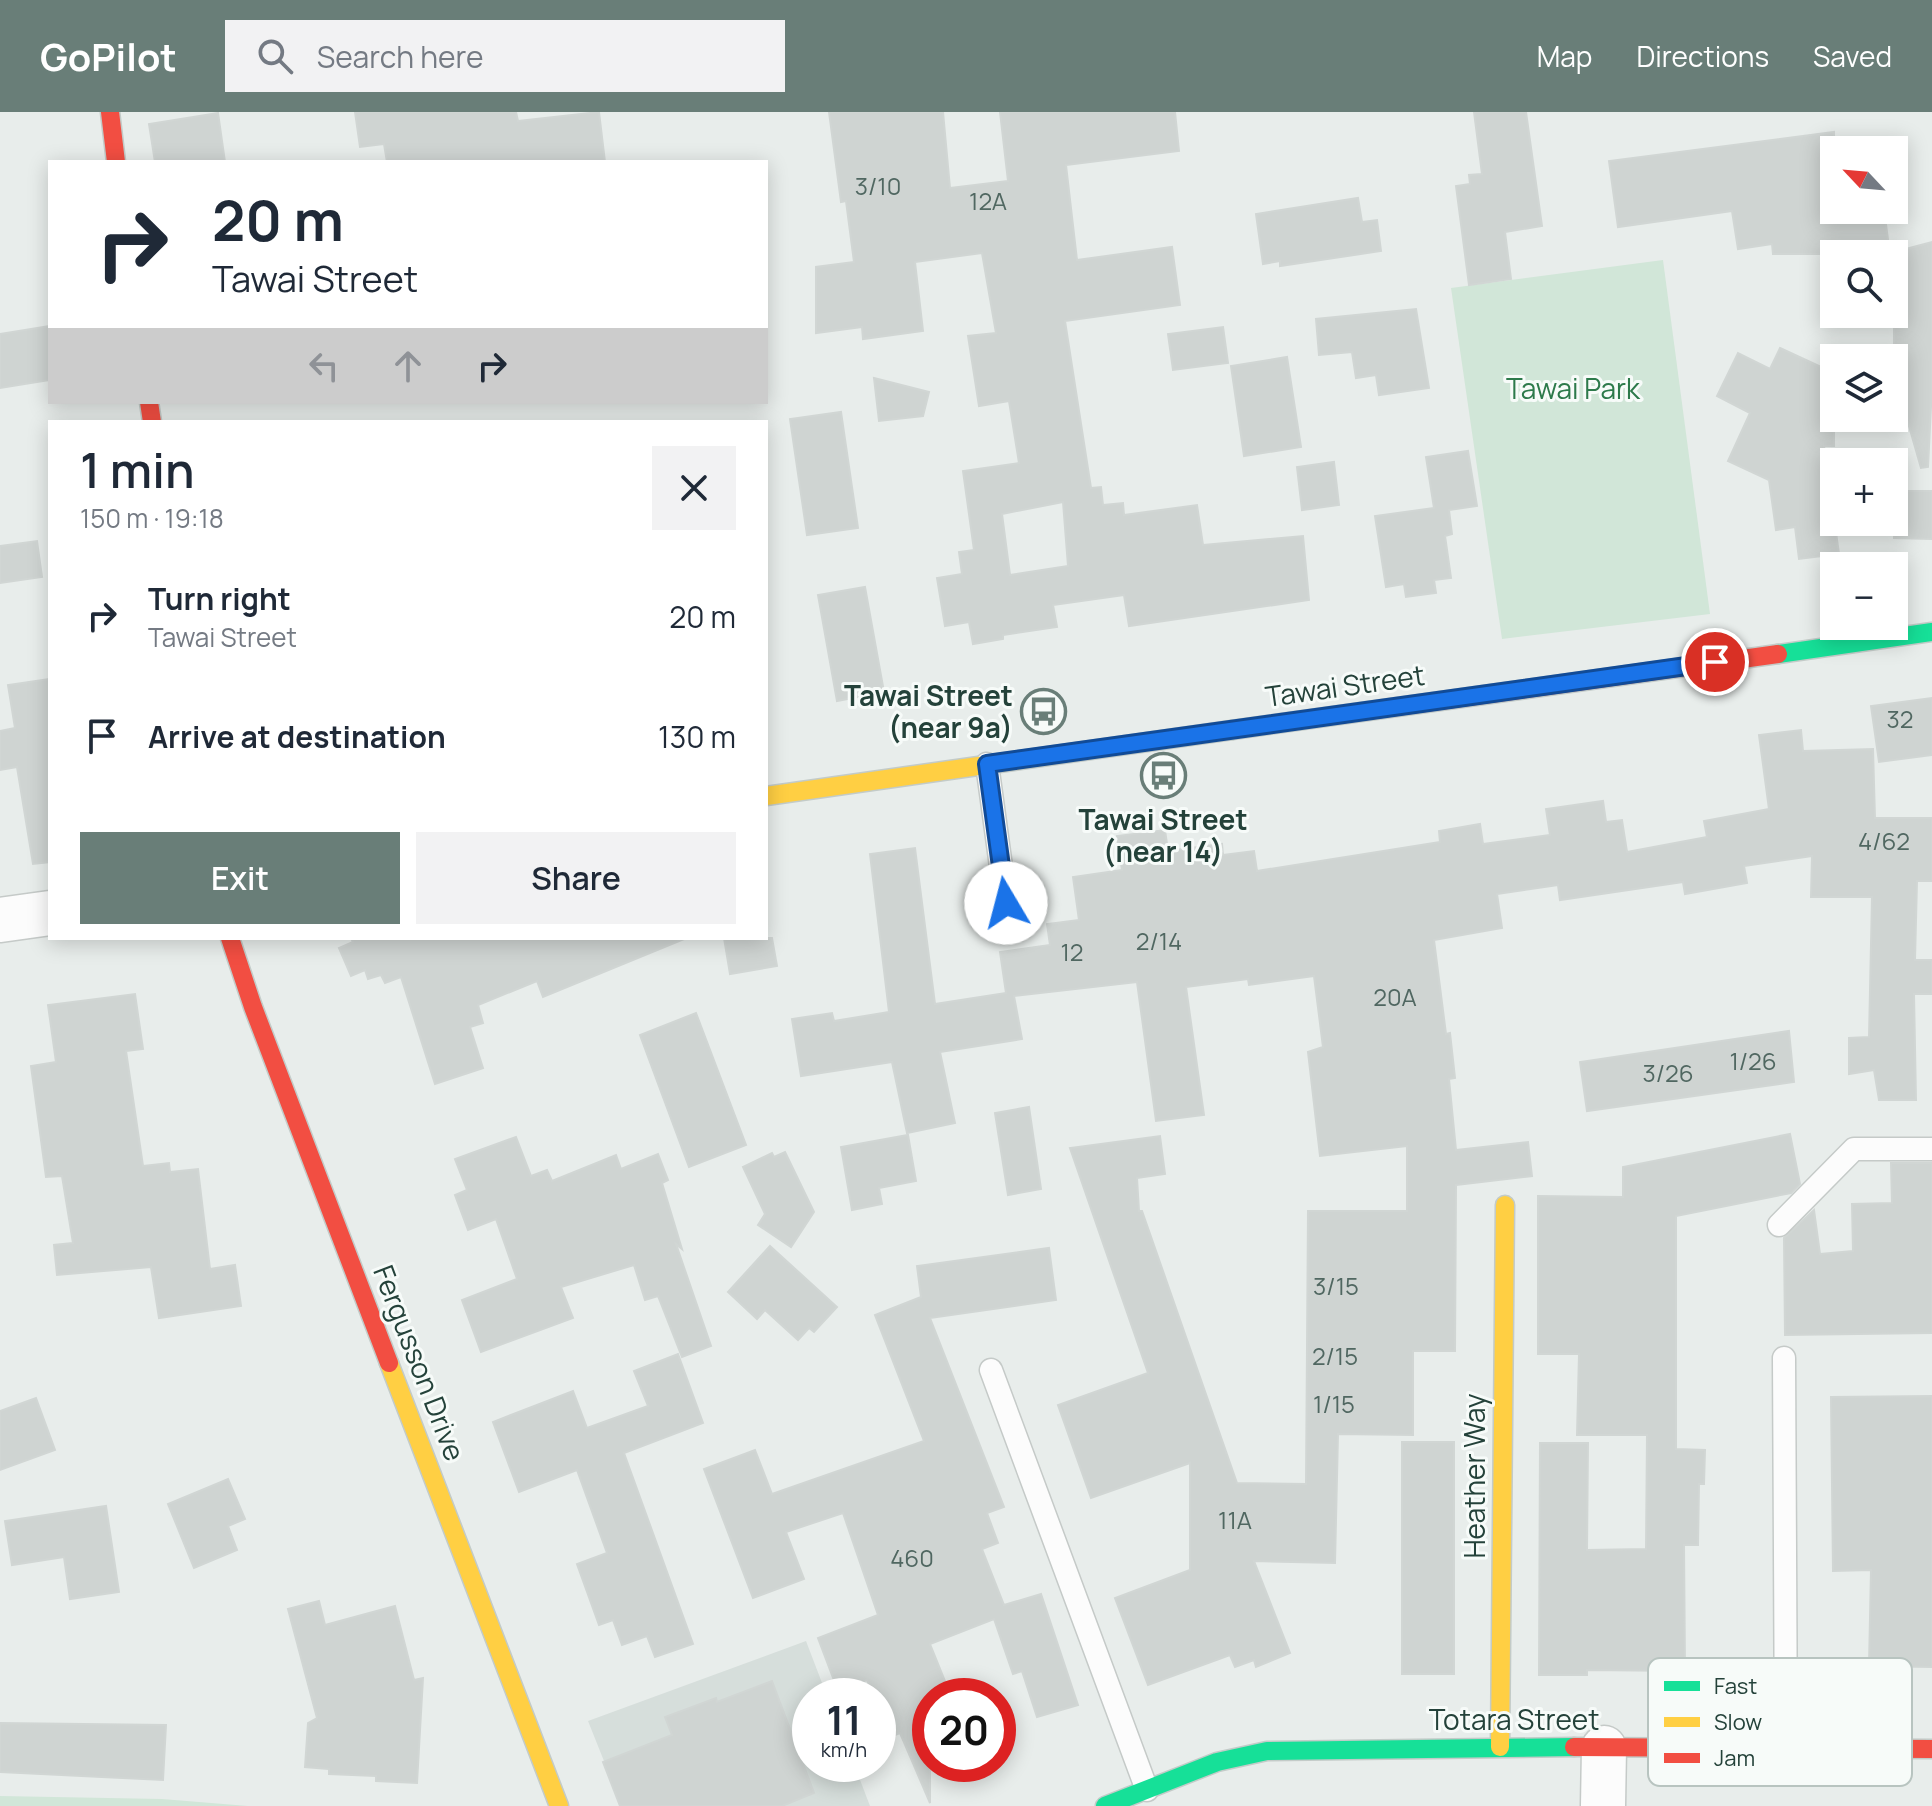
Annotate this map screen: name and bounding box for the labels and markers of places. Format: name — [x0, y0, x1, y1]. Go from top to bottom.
pin — [1681, 628, 1749, 696]
place label: Tawai Street (near 9a) — [844, 676, 1013, 746]
bus stop icon: Tawai Street (near 9a) — [1020, 688, 1068, 736]
bus stop icon: Tawai Street (near 14) — [1139, 752, 1187, 800]
place label: Tawai Street (near 14) — [1078, 800, 1248, 870]

